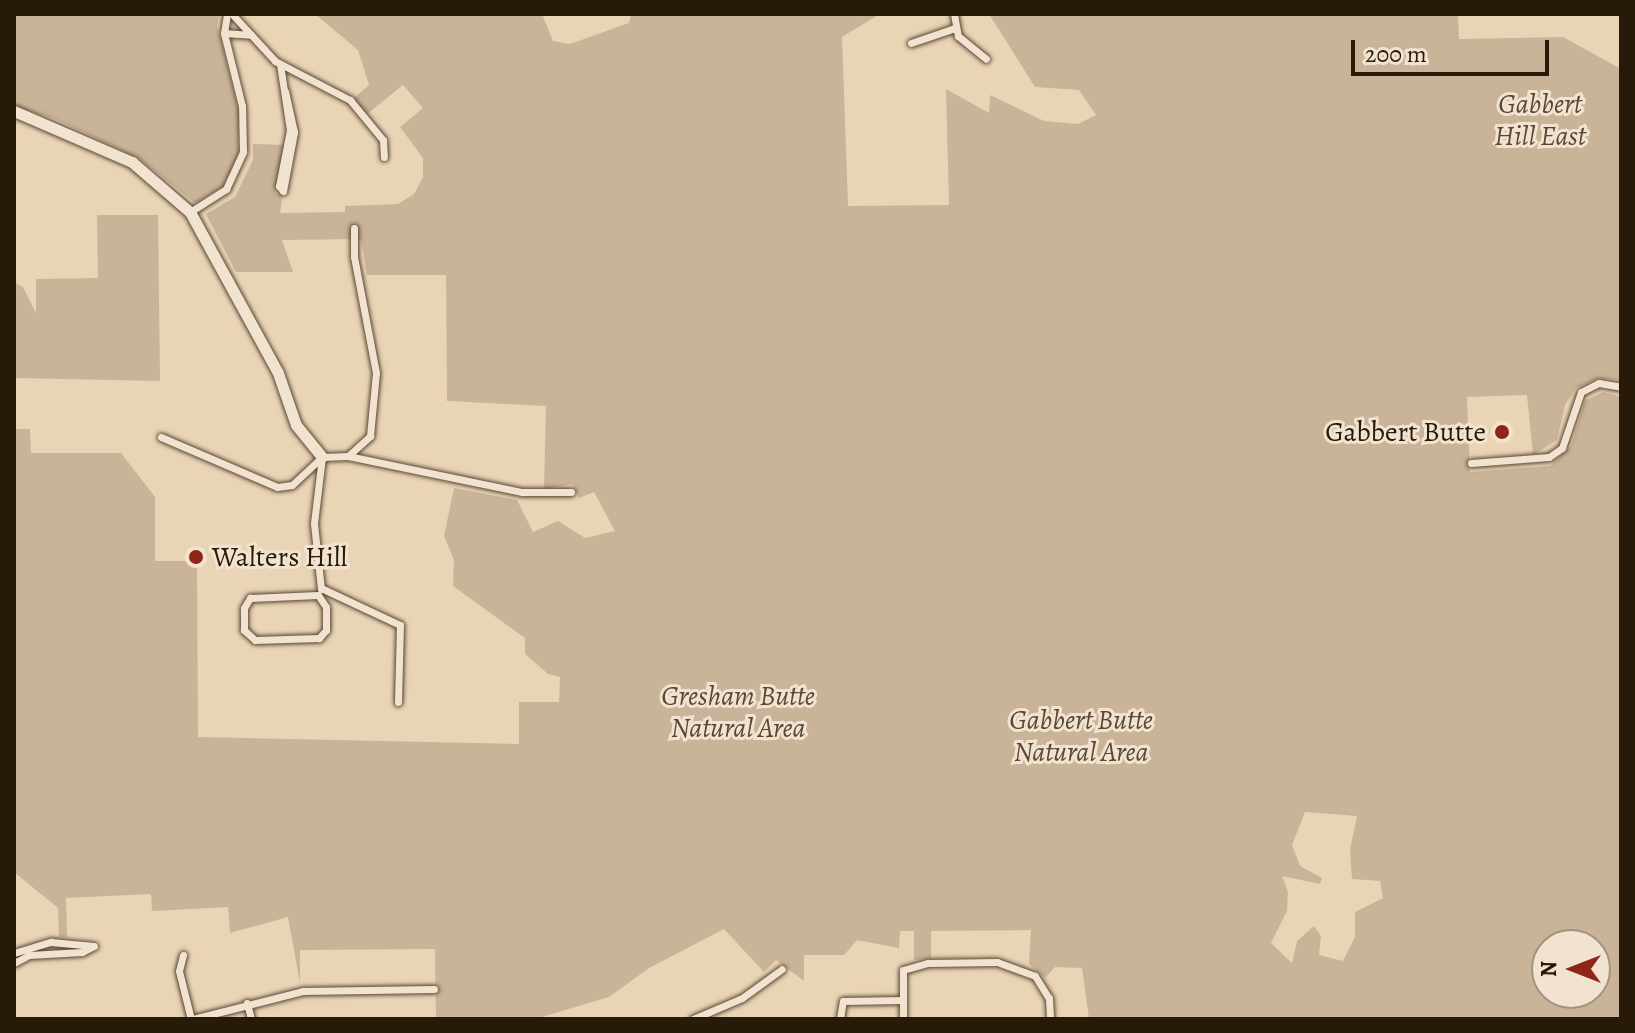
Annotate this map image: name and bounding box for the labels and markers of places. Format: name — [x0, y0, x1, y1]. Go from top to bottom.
place label: Gabbert Butte — [1325, 415, 1486, 449]
marker: Gabbert Butte — [1493, 423, 1511, 441]
place label: Walters Hill — [212, 540, 347, 574]
marker: Walters Hill — [187, 548, 205, 566]

